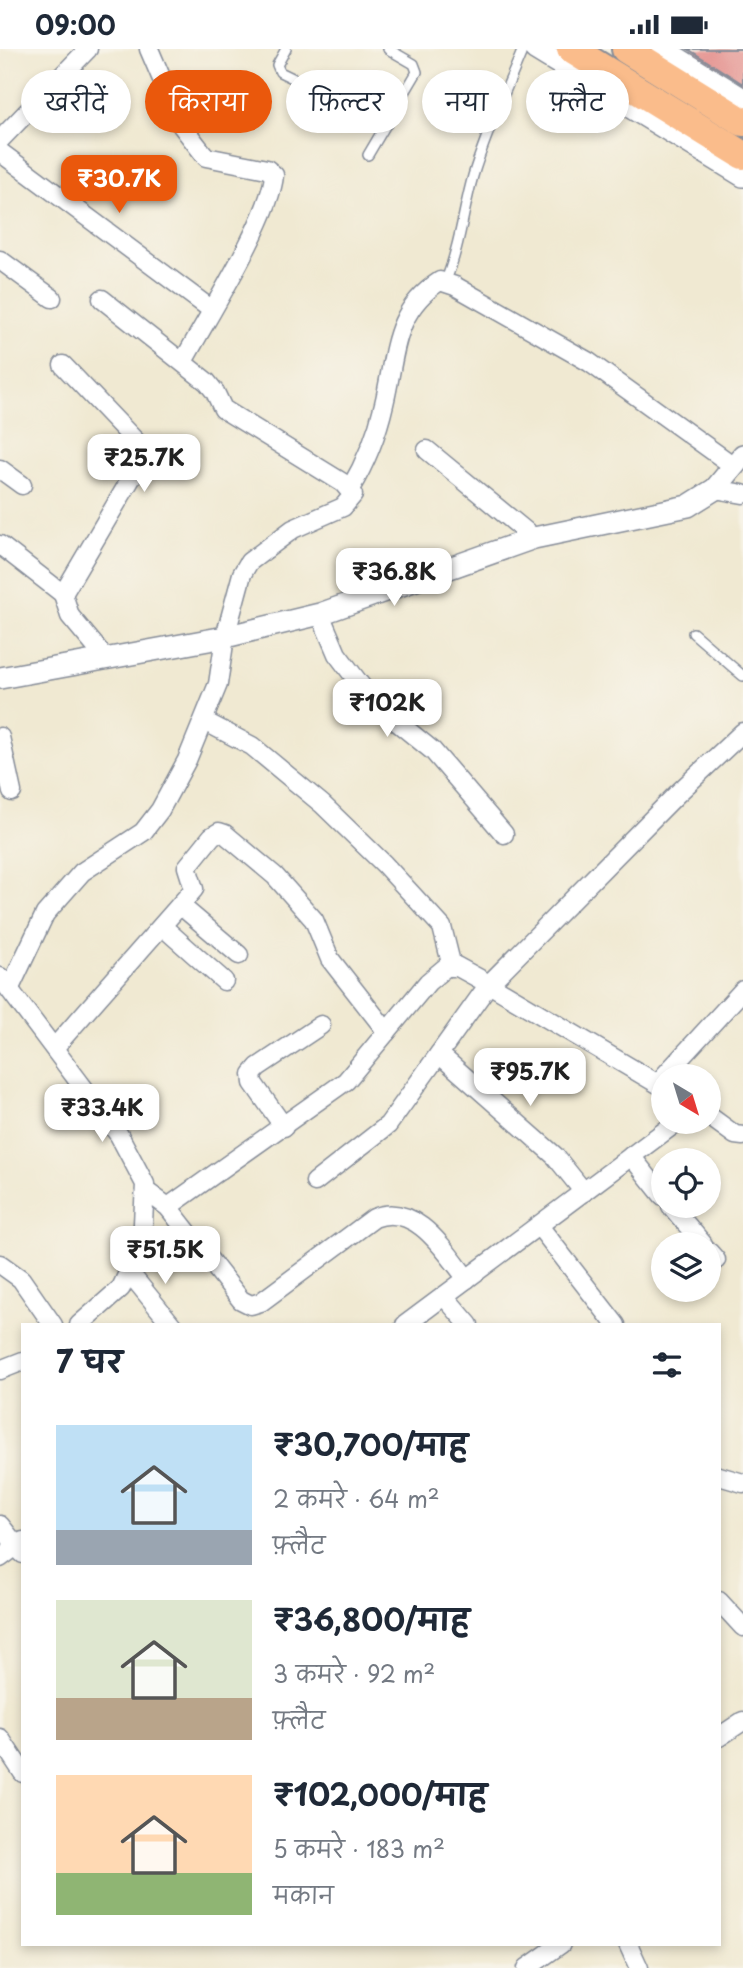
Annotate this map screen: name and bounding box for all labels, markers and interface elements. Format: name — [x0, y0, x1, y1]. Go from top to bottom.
text: 09:00 — [35, 5, 116, 44]
chip: खरीदें — [21, 70, 131, 133]
chip: किराया — [145, 70, 272, 133]
chip: फ़िल्टर — [286, 70, 408, 133]
chip: नया — [422, 70, 512, 133]
chip: फ़्लैट — [526, 70, 629, 133]
pin: ₹30.7K — [62, 155, 176, 215]
text: ₹30.7K — [77, 160, 161, 195]
pin: ₹25.7K — [87, 435, 201, 494]
text: ₹25.7K — [103, 439, 185, 474]
pin: ₹36.8K — [337, 549, 451, 608]
text: ₹36.8K — [352, 553, 436, 588]
pin: ₹102K — [338, 679, 436, 739]
text: ₹102K — [349, 684, 425, 719]
pin: ₹95.7K — [473, 1049, 587, 1108]
text: ₹95.7K — [490, 1053, 570, 1088]
north arrow — [651, 1064, 721, 1134]
map controls — [651, 1064, 721, 1302]
pin: ₹33.4K — [45, 1085, 159, 1144]
text: ₹33.4K — [60, 1089, 144, 1124]
button: locate — [651, 1148, 721, 1218]
pin: ₹51.5K — [108, 1227, 222, 1286]
text: ₹51.5K — [126, 1231, 204, 1266]
button: layers — [651, 1232, 721, 1302]
text: 7 घर — [56, 1338, 123, 1383]
icon: filters — [648, 1346, 686, 1384]
text: ₹30,700/माह — [273, 1421, 468, 1466]
icon: home — [112, 1453, 196, 1537]
text: 2 कमरे · 64 m² — [273, 1481, 440, 1516]
text: फ़्लैट — [273, 1527, 325, 1562]
text: ₹36,800/माह — [273, 1596, 470, 1641]
icon: home — [112, 1628, 196, 1712]
text: 3 कमरे · 92 m² — [273, 1656, 435, 1691]
text: फ़्लैट — [273, 1702, 325, 1737]
text: ₹102,000/माह — [273, 1771, 487, 1816]
icon: home — [112, 1803, 196, 1887]
text: 5 कमरे · 183 m² — [273, 1831, 445, 1866]
text: मकान — [273, 1877, 334, 1912]

